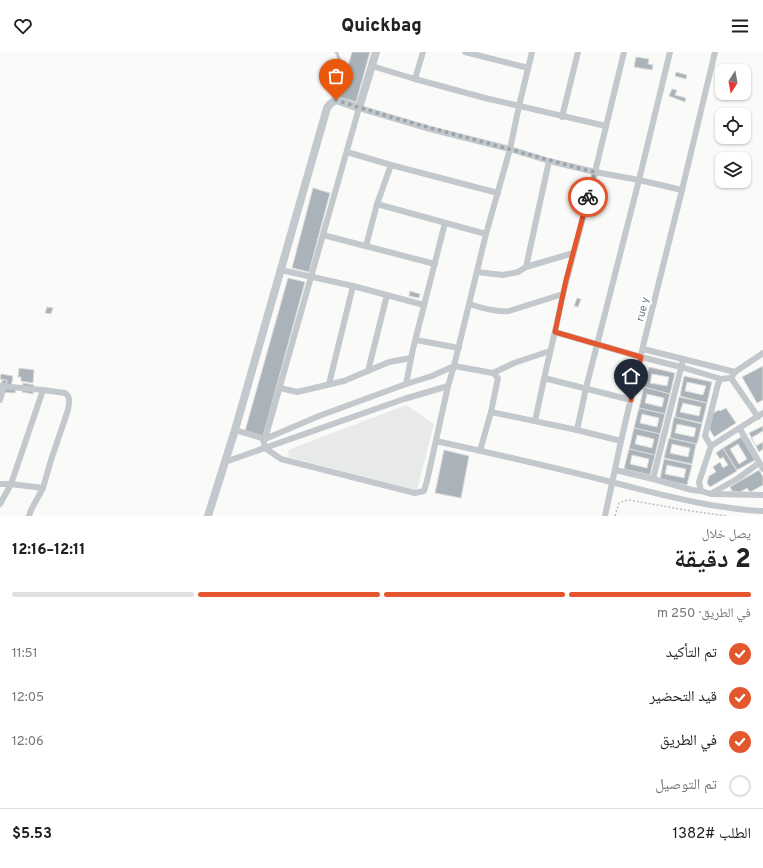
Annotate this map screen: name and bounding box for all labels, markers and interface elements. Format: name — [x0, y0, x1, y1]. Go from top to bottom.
icon: heart — [12, 15, 34, 37]
text: Quickbag — [341, 15, 422, 38]
icon: menu — [729, 15, 751, 37]
pin — [319, 59, 353, 100]
north arrow — [715, 64, 751, 100]
map controls — [715, 64, 751, 188]
icon: bag — [325, 65, 347, 87]
button: locate — [715, 108, 751, 144]
button: layers — [715, 152, 751, 188]
courier — [568, 177, 608, 217]
icon: bike — [577, 186, 599, 208]
street label: rue y — [633, 295, 653, 323]
pin — [614, 359, 648, 400]
icon: home — [620, 365, 642, 387]
text: يصل خلال — [702, 527, 751, 543]
text: 12:11–12:16 — [12, 541, 85, 560]
text: 2 دقيقة — [674, 544, 751, 577]
text: في الطريق · 250 m — [657, 606, 751, 622]
icon: check — [729, 643, 751, 665]
text: تم التأكيد — [666, 644, 717, 663]
text: 11:51 — [12, 646, 38, 662]
icon: check — [729, 687, 751, 709]
text: قيد التحضير — [649, 688, 717, 707]
text: 12:05 — [12, 690, 44, 706]
icon: check — [729, 731, 751, 753]
text: في الطريق — [660, 732, 717, 751]
text: 12:06 — [12, 734, 44, 750]
text: تم التوصيل — [655, 776, 717, 795]
text: $5.53 — [12, 825, 52, 844]
text: الطلب #1382 — [672, 825, 751, 844]

